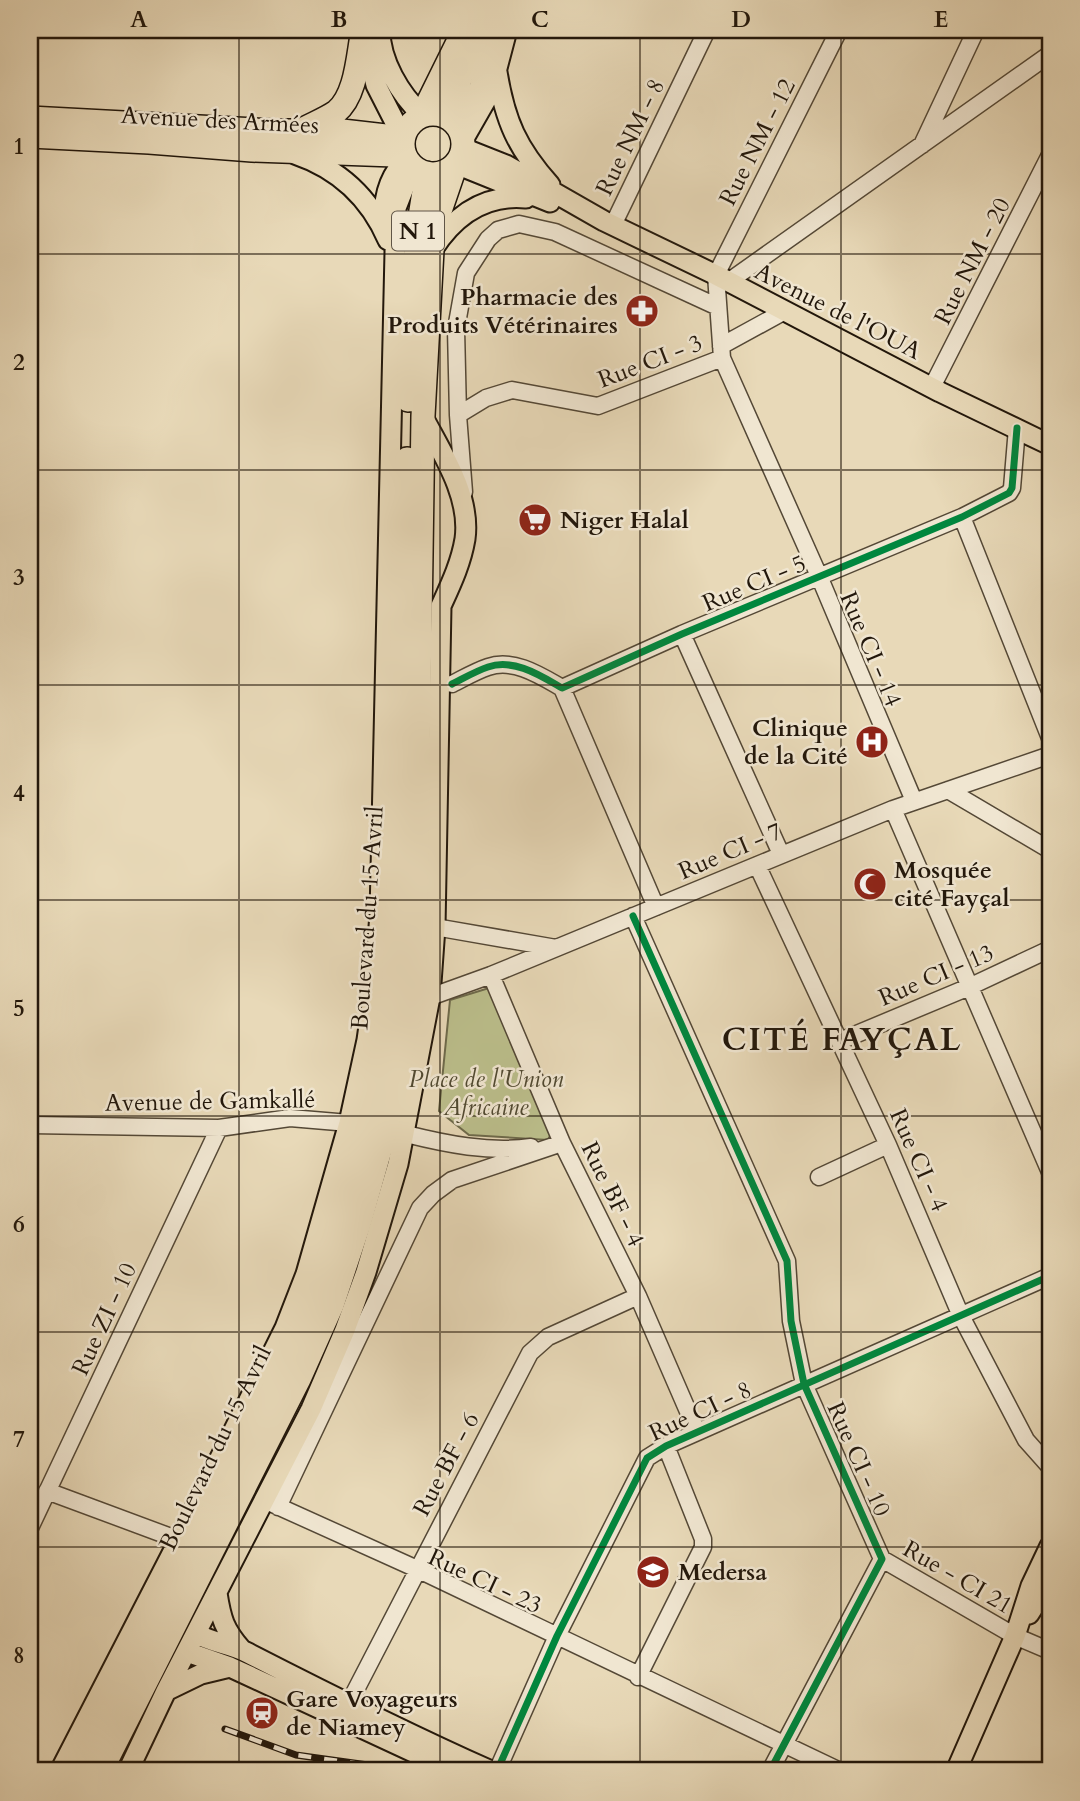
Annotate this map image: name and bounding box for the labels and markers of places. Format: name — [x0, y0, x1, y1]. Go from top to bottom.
place label: Pharmacie des Produits Vétérinaires — [387, 281, 618, 342]
pharmacy icon: Pharmacie des Produits Vétérinaires — [623, 292, 661, 330]
supermarket icon: Niger Halal — [516, 501, 554, 539]
place label: Niger Halal — [560, 504, 689, 537]
place label: Clinique de la Cité — [744, 712, 848, 773]
hospital icon: Clinique de la Cité — [853, 723, 891, 761]
place label: Mosquée cité Fayçal — [894, 854, 1010, 915]
mosque icon: Mosquée cité Fayçal — [851, 865, 889, 903]
school or university icon: Medersa — [634, 1553, 672, 1591]
place label: Medersa — [678, 1556, 767, 1589]
place label: Gare Voyageurs de Niamey — [286, 1683, 458, 1744]
station icon: Gare Voyageurs de Niamey — [243, 1694, 281, 1732]

